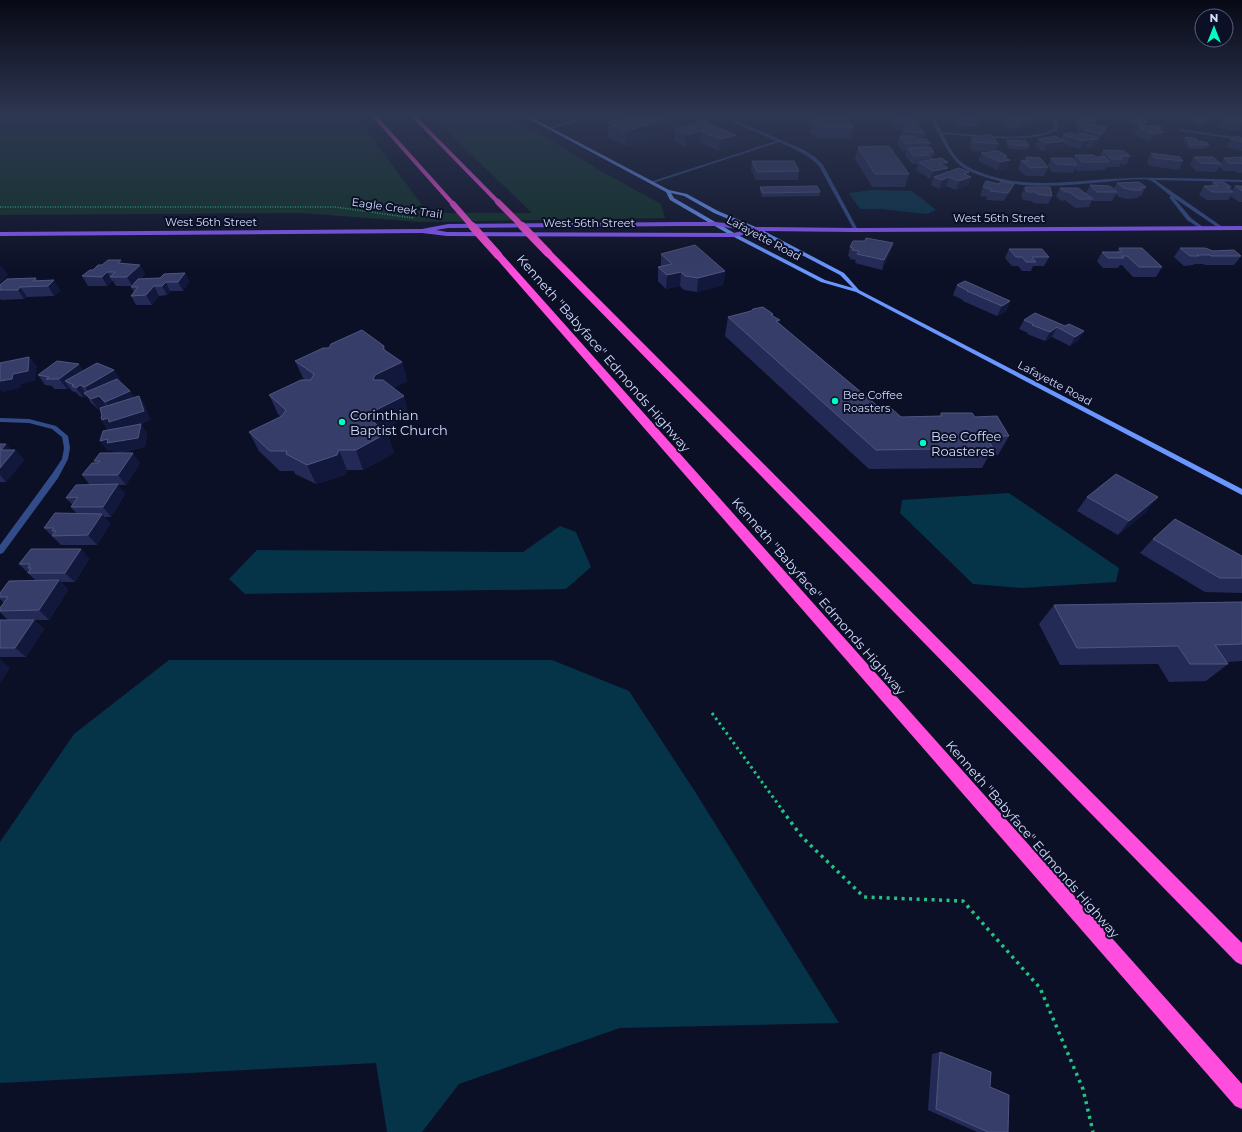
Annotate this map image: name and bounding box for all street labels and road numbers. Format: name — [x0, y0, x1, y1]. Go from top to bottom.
street label: Eagle Creek Trail — [351, 195, 443, 221]
street label: West 56th Street — [953, 211, 1045, 225]
street label: Lafayette Road — [724, 213, 804, 263]
street label: West 56th Street — [165, 215, 257, 229]
street label: West 56th Street — [543, 216, 635, 230]
street label: Kenneth "Babyface" Edmonds Highway — [514, 251, 695, 456]
street label: Lafayette Road — [1015, 358, 1095, 408]
street label: Kenneth "Babyface" Edmonds Highway — [729, 494, 910, 699]
street label: Kenneth "Babyface" Edmonds Highway — [943, 737, 1124, 942]

